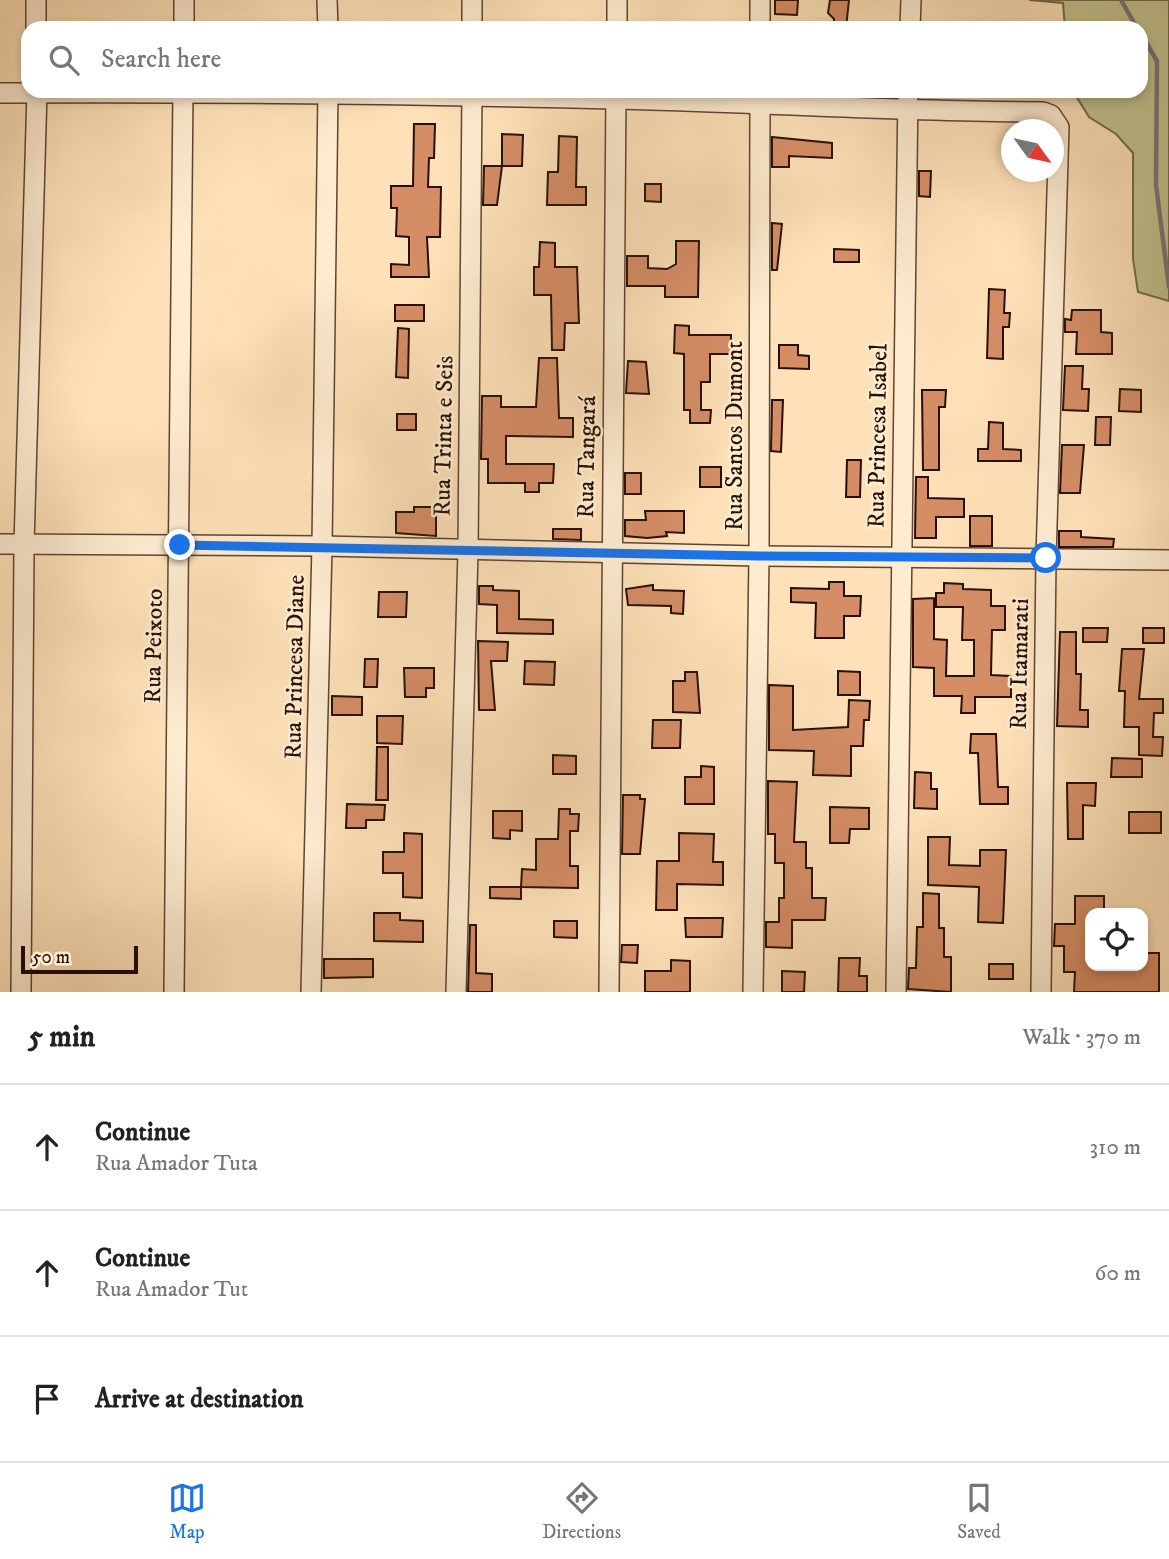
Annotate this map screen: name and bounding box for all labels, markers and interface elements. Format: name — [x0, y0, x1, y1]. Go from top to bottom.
search box — [21, 21, 1148, 98]
icon: search — [45, 41, 83, 79]
text: Search here — [101, 43, 221, 76]
north arrow — [1001, 119, 1064, 182]
street label: Rua Santos Dumont — [720, 341, 750, 531]
street label: Rua Princesa Isabel — [861, 343, 895, 529]
street label: Rua Trinta e Seis — [428, 355, 460, 517]
street label: Rua Tangará — [571, 395, 603, 519]
route end — [164, 529, 195, 560]
route start — [1030, 542, 1061, 573]
street label: Rua Princesa Diane — [278, 574, 312, 760]
street label: Rua Peixoto — [138, 588, 170, 704]
street label: Rua Itamarati — [1004, 598, 1036, 730]
map controls — [1085, 908, 1148, 971]
button: locate — [1085, 908, 1148, 971]
scale bar — [21, 943, 138, 975]
text: 50 m — [32, 946, 70, 969]
text: 5 min — [28, 1019, 95, 1056]
text: Walk · 370 m — [1023, 1023, 1141, 1052]
text: Continue — [95, 1116, 190, 1149]
icon: ahead — [28, 1128, 66, 1166]
text: 310 m — [1089, 1133, 1141, 1162]
text: Rua Amador Tuta — [95, 1149, 258, 1178]
text: Continue — [95, 1242, 190, 1275]
icon: ahead — [28, 1254, 66, 1292]
text: 60 m — [1094, 1259, 1141, 1288]
text: Rua Amador Tut — [95, 1275, 248, 1304]
icon: arrive — [28, 1380, 66, 1418]
text: Arrive at destination — [95, 1383, 304, 1416]
tab: Map — [168, 1479, 206, 1544]
tab: Directions — [542, 1479, 621, 1544]
tab: Saved — [957, 1479, 1001, 1544]

